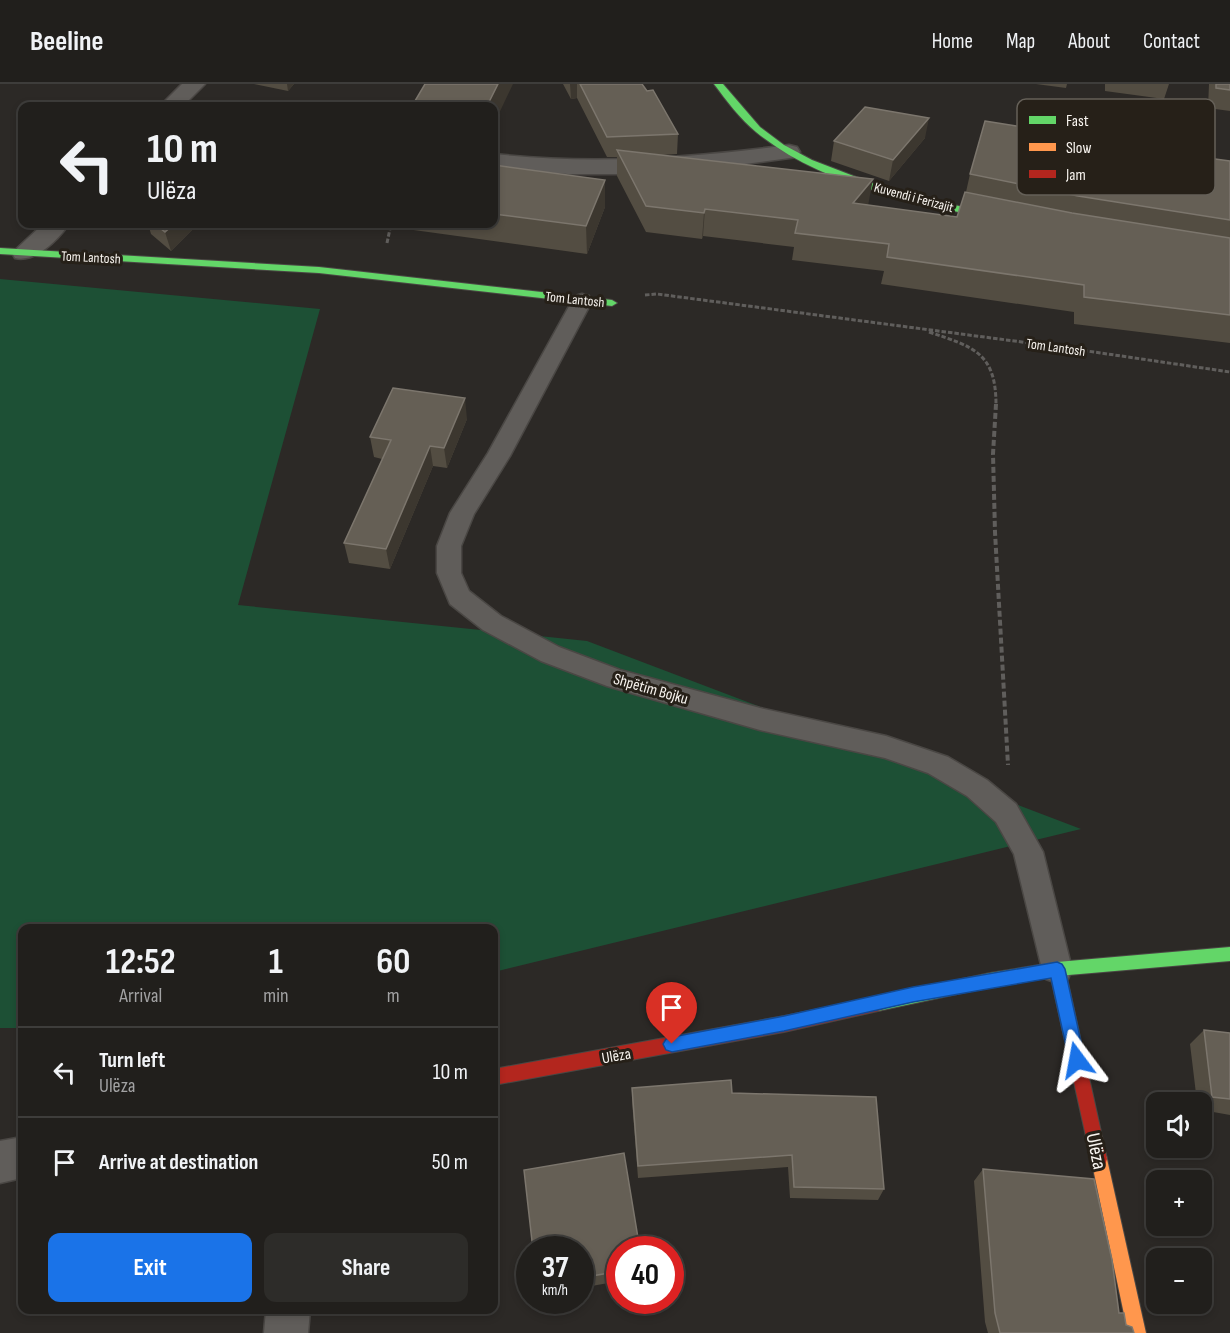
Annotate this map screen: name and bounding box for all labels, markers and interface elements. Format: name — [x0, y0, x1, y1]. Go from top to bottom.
text: Beeline — [30, 25, 103, 58]
text: Home — [932, 29, 973, 54]
text: Map — [1006, 29, 1035, 54]
text: About — [1068, 29, 1110, 54]
text: Contact — [1143, 29, 1200, 54]
legend — [1017, 99, 1215, 195]
text: Fast — [1066, 112, 1089, 131]
text: 10 m — [147, 124, 218, 175]
icon: left — [48, 126, 126, 204]
text: Slow — [1066, 139, 1091, 158]
text: Jam — [1065, 166, 1086, 185]
text: Ulëza — [147, 175, 196, 207]
street label: Kuvendi i Ferizajit — [872, 179, 955, 216]
street label: Tom Lantosh — [61, 247, 121, 268]
street label: Tom Lantosh — [545, 288, 605, 311]
street label: Tom Lantosh — [1025, 335, 1087, 360]
street label: Shpëtim Bojku — [611, 670, 690, 709]
text: 12:52 — [106, 941, 176, 984]
text: 1 — [269, 941, 283, 984]
text: 60 — [376, 941, 410, 984]
pin — [646, 982, 697, 1044]
text: Arrival — [119, 984, 162, 1008]
text: min — [263, 984, 288, 1008]
text: m — [387, 984, 400, 1008]
icon: arrive — [655, 991, 688, 1024]
position arrow — [1045, 1028, 1109, 1092]
street label: Ulëza — [600, 1045, 632, 1068]
text: Turn left — [99, 1047, 165, 1074]
icon: left — [48, 1056, 81, 1089]
text: 10 m — [433, 1059, 468, 1086]
text: Ulëza — [99, 1074, 136, 1098]
map controls — [1146, 1092, 1212, 1314]
button: sound — [1146, 1092, 1212, 1158]
street label: Ulëza — [1080, 1131, 1112, 1172]
icon: arrive — [48, 1146, 81, 1179]
text: Arrive at destination — [99, 1149, 258, 1176]
text: 50 m — [432, 1149, 468, 1176]
button: + — [1146, 1170, 1212, 1236]
button: Exit — [48, 1233, 252, 1302]
button: Share — [264, 1233, 468, 1302]
speed limit sign: 40 — [606, 1236, 684, 1314]
button: − — [1146, 1248, 1212, 1314]
text: 37 — [542, 1250, 568, 1286]
text: km/h — [542, 1281, 568, 1300]

